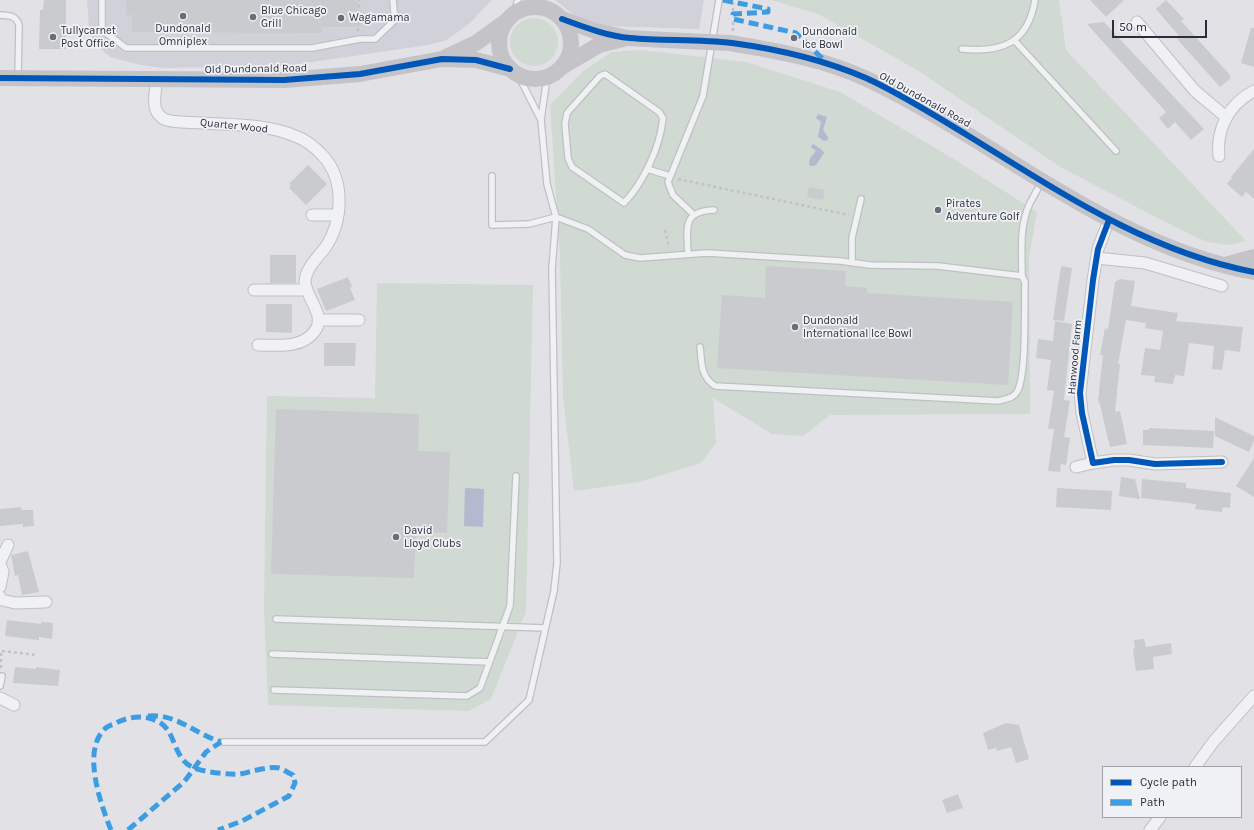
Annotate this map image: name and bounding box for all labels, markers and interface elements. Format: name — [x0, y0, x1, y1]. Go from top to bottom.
place label: Blue Chicago Grill — [261, 4, 326, 30]
marker: Dundonald Omniplex — [178, 11, 188, 21]
place label: Wagamama — [349, 11, 409, 25]
marker: Blue Chicago Grill — [248, 12, 258, 22]
scale bar — [1114, 12, 1209, 38]
marker: Wagamama — [336, 13, 346, 23]
text: 50 m — [1119, 20, 1147, 34]
place label: Dundonald Omniplex — [155, 22, 211, 48]
place label: Tullycarnet Post Office — [61, 24, 116, 50]
place label: Dundonald Ice Bowl — [802, 25, 857, 51]
marker: Tullycarnet Post Office — [48, 32, 58, 42]
marker: Dundonald Ice Bowl — [789, 33, 799, 43]
street label: Old Dundonald Road — [205, 62, 307, 76]
street label: Old Dundonald Road — [877, 69, 973, 131]
street label: Quarter Wood — [199, 116, 269, 136]
place label: Pirates Adventure Golf — [946, 197, 1020, 223]
marker: Pirates Adventure Golf — [933, 205, 943, 215]
place label: Dundonald International Ice Bowl — [803, 314, 912, 340]
street label: Hanwood Farm — [1065, 319, 1085, 395]
marker: Dundonald International Ice Bowl — [790, 322, 800, 332]
place label: David Lloyd Clubs — [404, 524, 461, 550]
marker: David Lloyd Clubs — [391, 532, 401, 542]
legend — [1102, 766, 1242, 818]
text: Cycle path — [1140, 775, 1197, 789]
text: Path — [1140, 795, 1165, 809]

